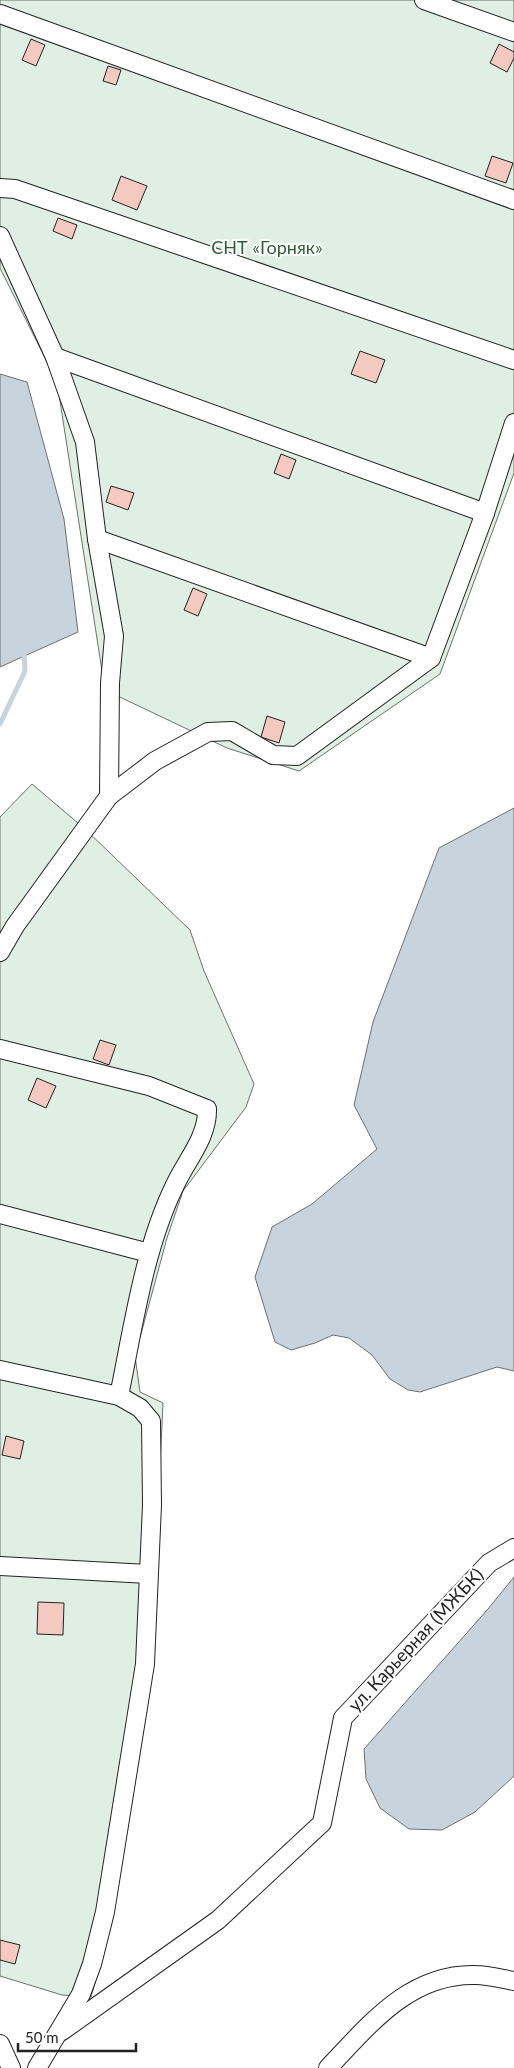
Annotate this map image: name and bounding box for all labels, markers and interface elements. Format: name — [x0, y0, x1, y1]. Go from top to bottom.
park label: СНТ «Горняк» — [211, 236, 323, 258]
street label: ул. Карьерная (МЖБК) — [343, 1563, 487, 1716]
scale bar — [18, 2020, 135, 2052]
text: 50 m — [25, 2028, 59, 2046]

